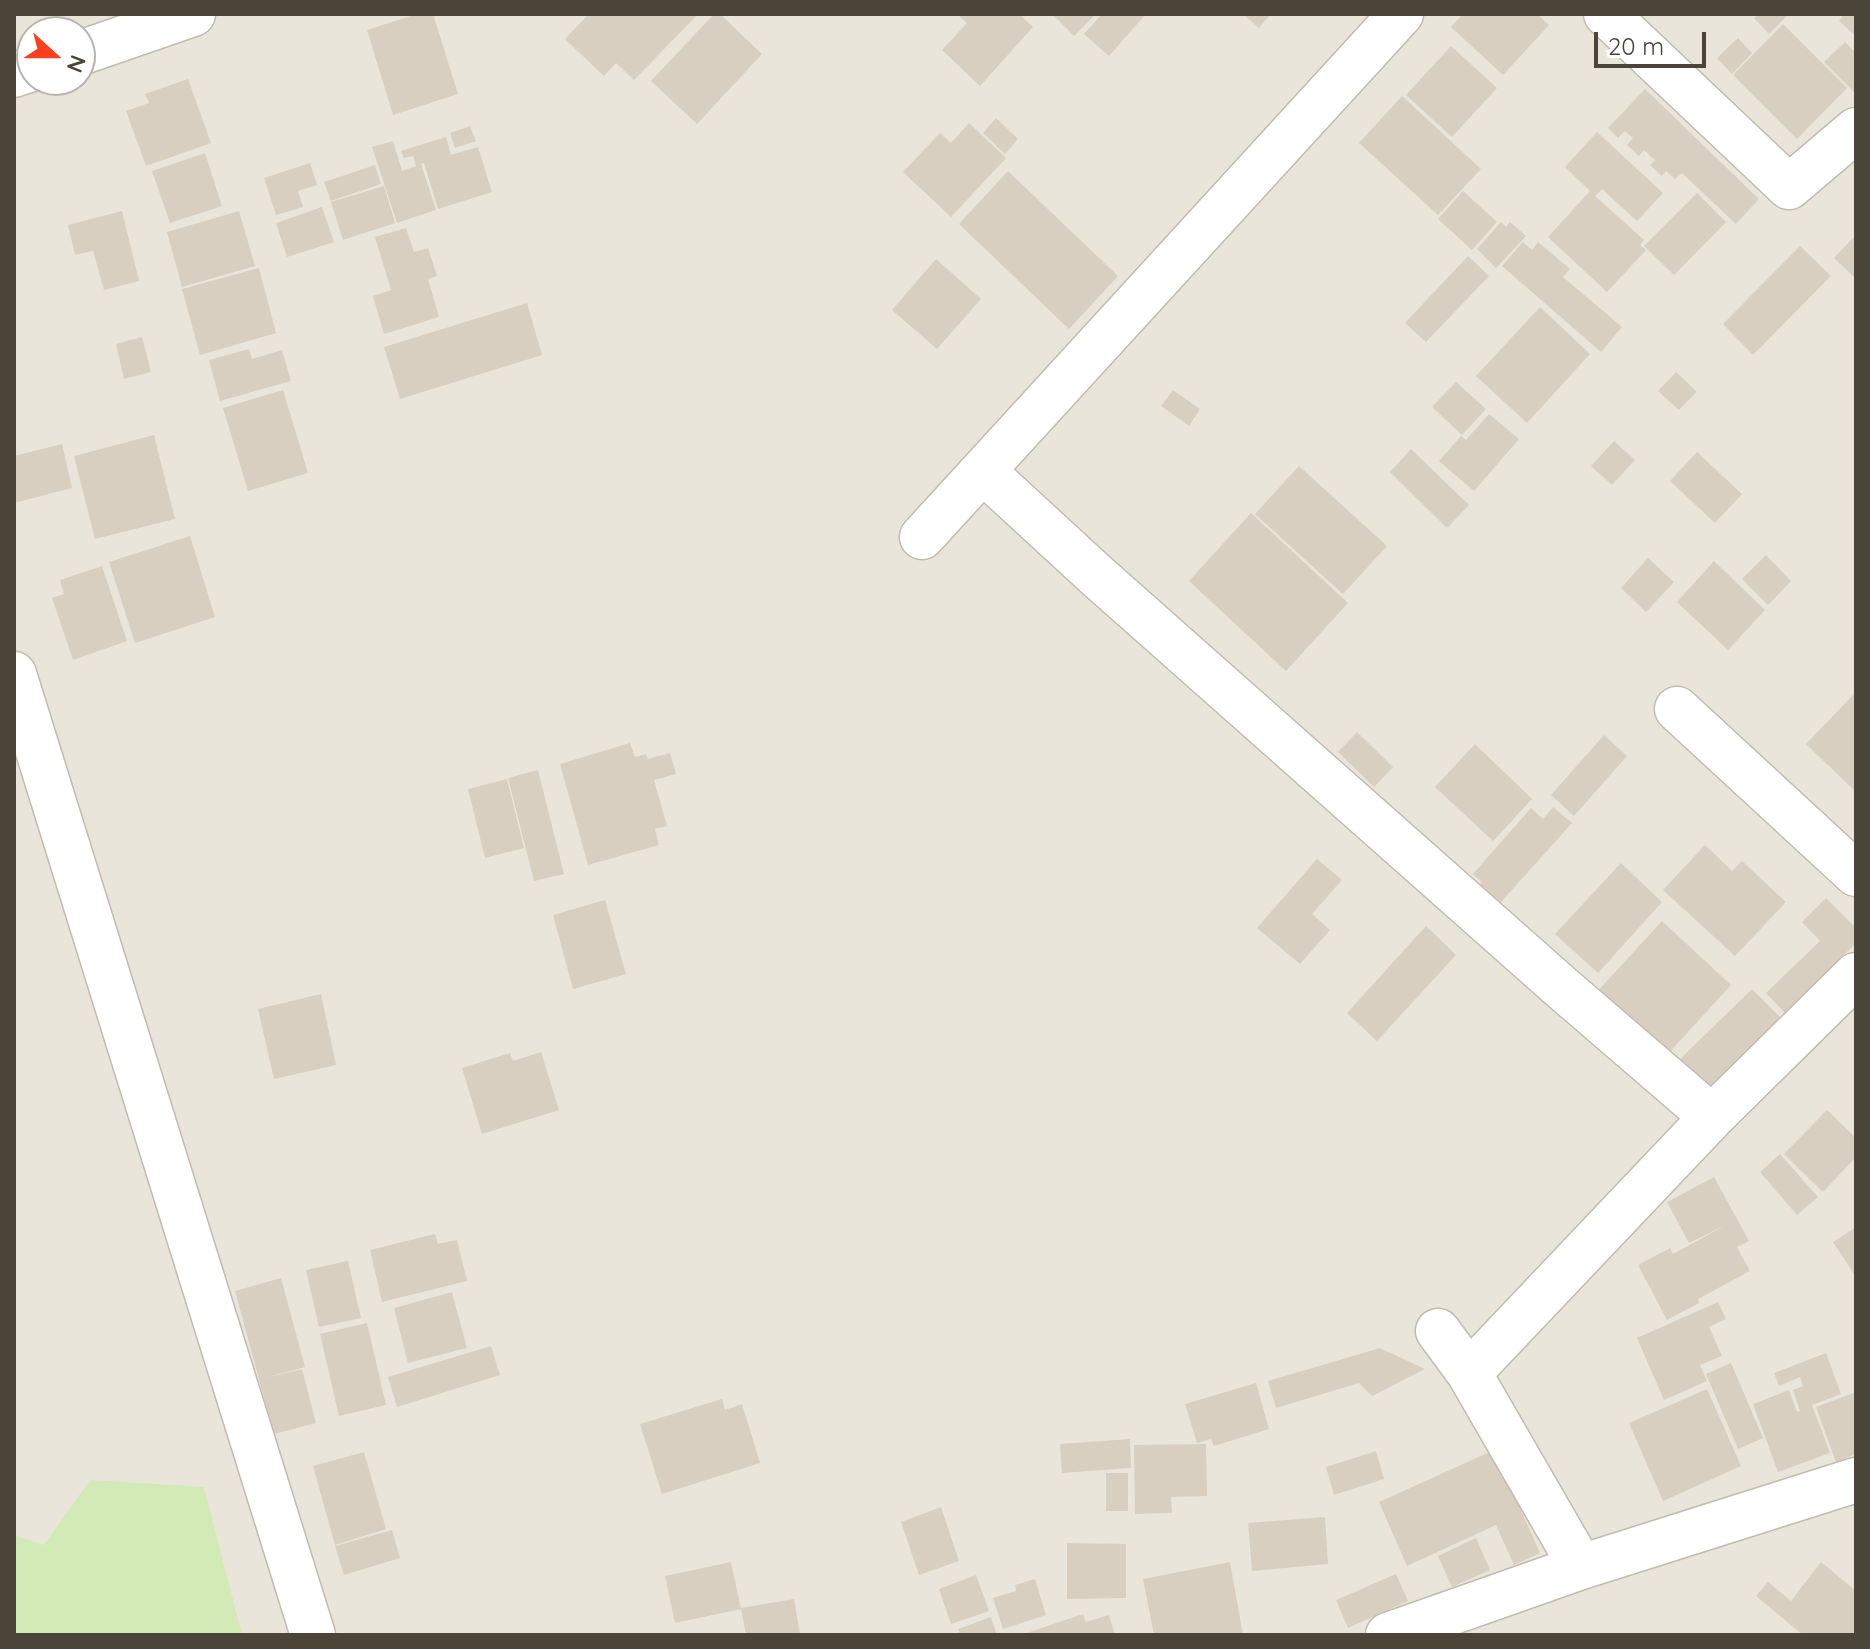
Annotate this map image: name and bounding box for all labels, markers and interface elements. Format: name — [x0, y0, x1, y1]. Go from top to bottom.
north arrow — [16, 16, 96, 96]
scale bar — [1598, 16, 1710, 66]
text: 20 m — [1608, 31, 1664, 61]
text: N — [61, 51, 93, 76]

